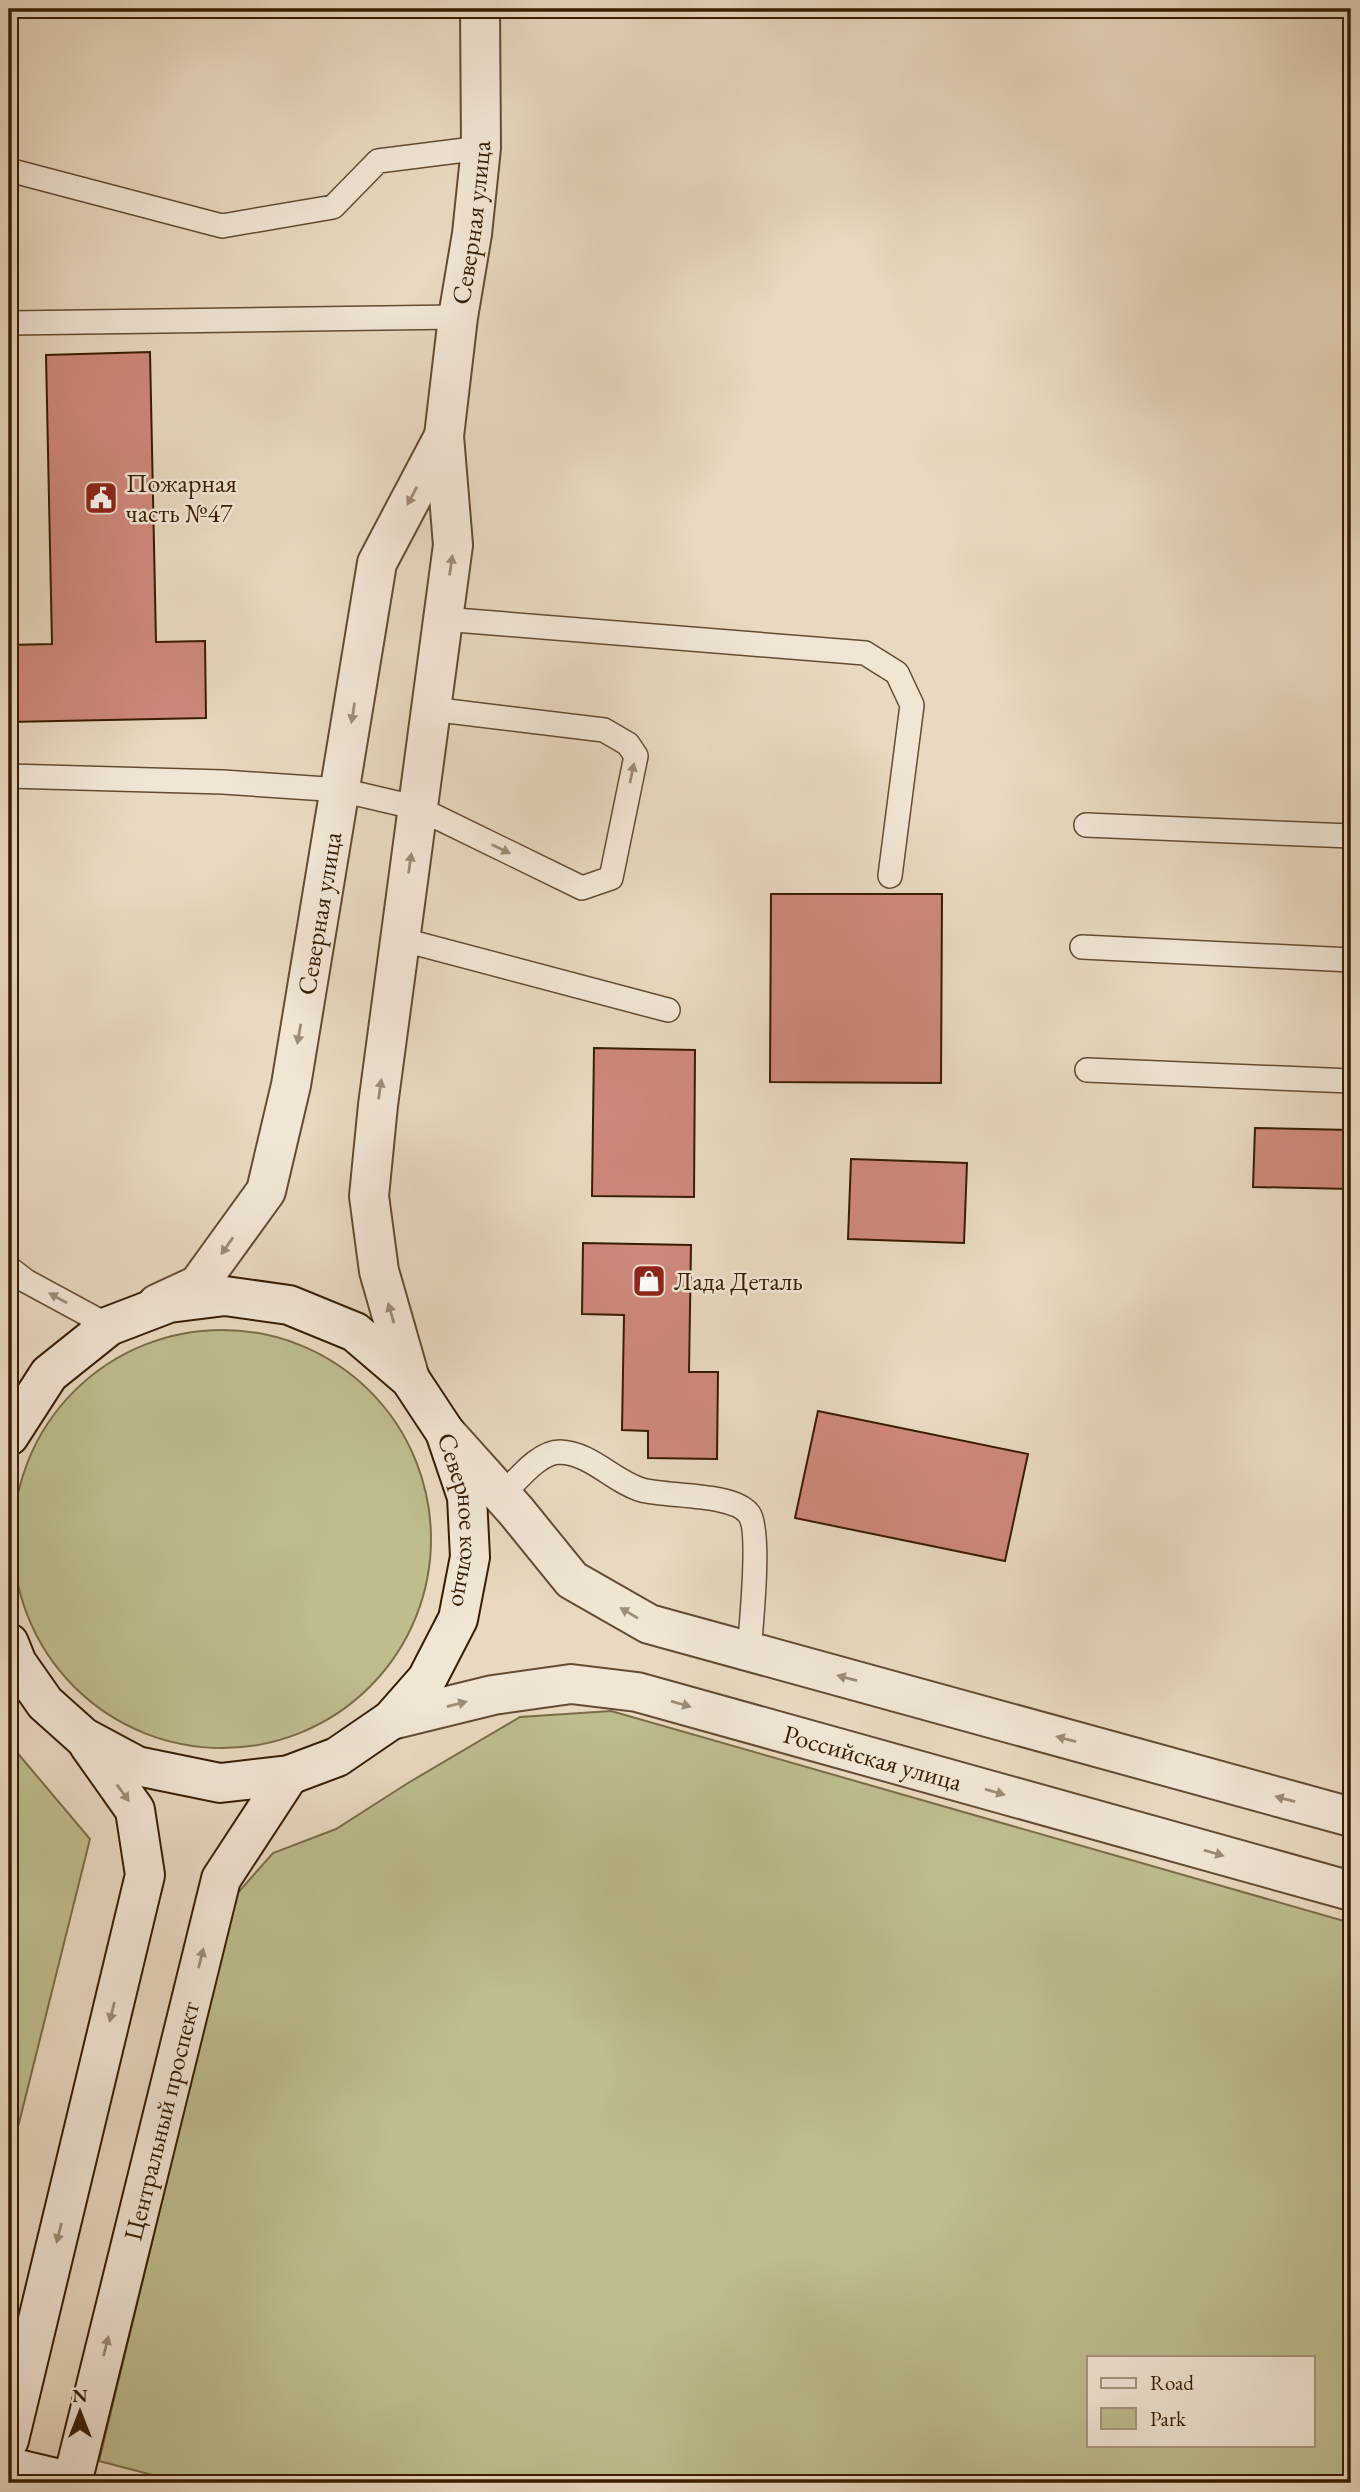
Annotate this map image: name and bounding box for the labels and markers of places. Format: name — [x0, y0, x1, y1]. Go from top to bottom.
place label: Пожарная часть №47 — [126, 466, 237, 530]
public building icon: Пожарная часть №47 — [82, 479, 120, 517]
shop icon: Лада Деталь — [630, 1262, 668, 1300]
place label: Лада Деталь — [674, 1264, 803, 1298]

